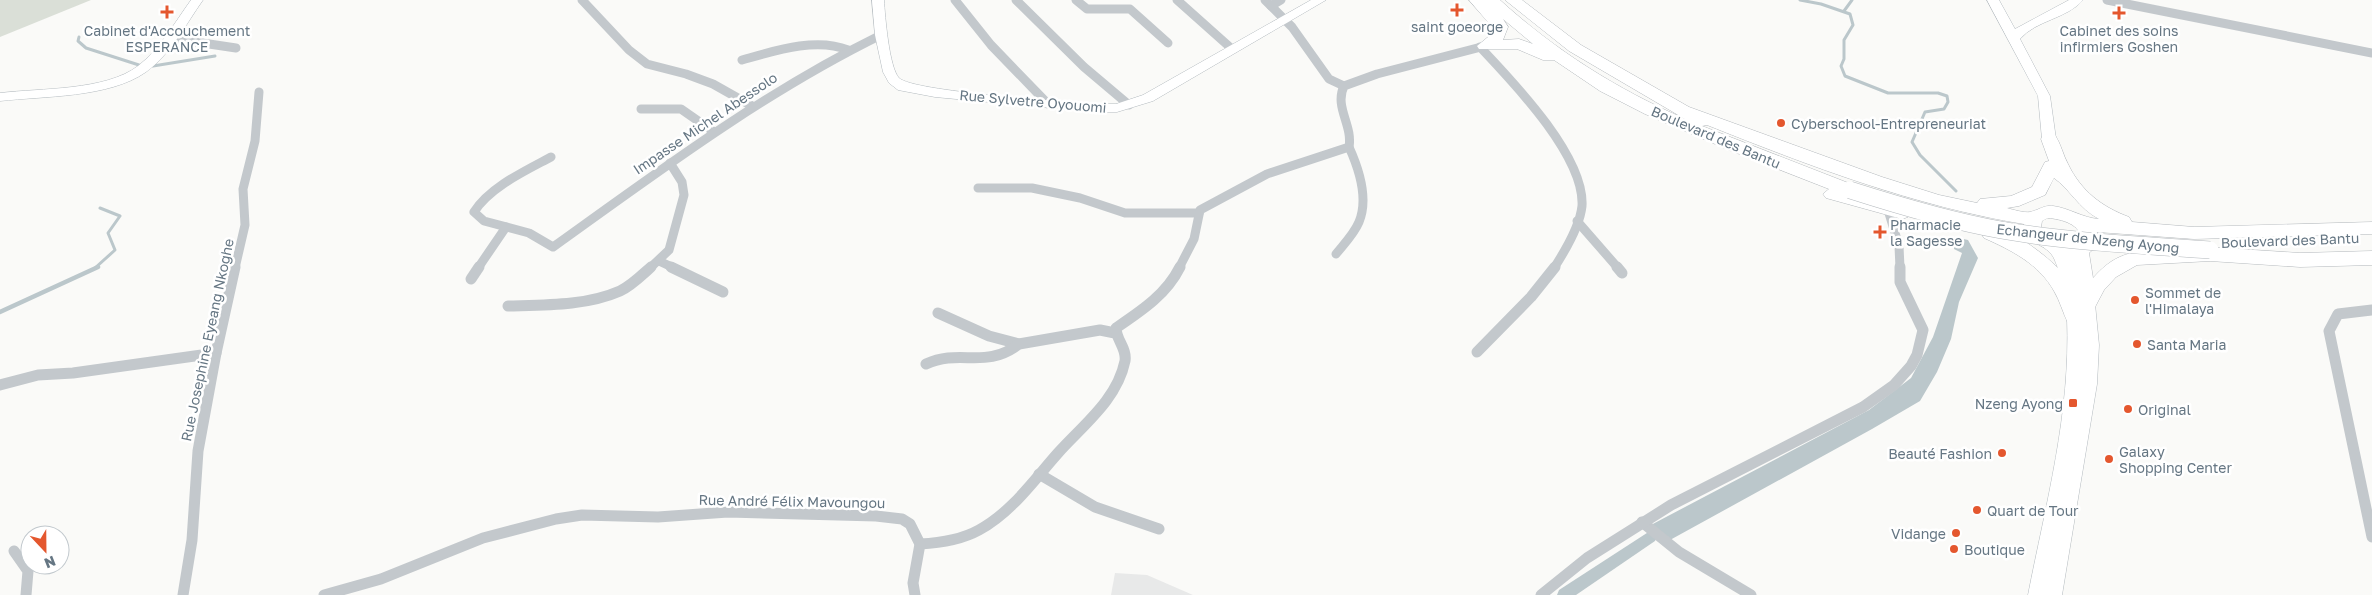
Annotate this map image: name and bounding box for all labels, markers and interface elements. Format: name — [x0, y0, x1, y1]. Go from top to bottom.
marker: saint goeorge — [1451, 4, 1463, 16]
marker: Cabinet d'Accouchement ESPERANCE — [160, 5, 174, 19]
marker: Cabinet des soins infirmiers Goshen — [2112, 6, 2126, 20]
place label: saint goeorge — [1411, 18, 1503, 35]
place label: Cabinet d'Accouchement ESPERANCE — [84, 22, 250, 55]
place label: Cabinet des soins infirmiers Goshen — [2060, 22, 2178, 55]
street label: Impasse Michel Abessolo — [630, 68, 780, 178]
street label: Rue Sylvetre Oyouomi — [959, 86, 1107, 116]
street label: Boulevard des Bantu — [1649, 102, 1783, 172]
place label: Cyberschool-Entrepreneuriat — [1791, 115, 1986, 132]
marker: Cyberschool-Entrepreneuriat — [1775, 117, 1787, 129]
place label: Pharmacie la Sagesse — [1890, 216, 1962, 249]
street label: Echangeur de Nzeng Ayong — [1996, 220, 2180, 256]
marker: Pharmacie la Sagesse — [1874, 226, 1886, 238]
street label: Boulevard des Bantu — [2220, 229, 2360, 251]
street label: Rue Josephine Eyeang Nkoghe — [177, 237, 237, 443]
place label: Sommet de l'Himalaya — [2145, 284, 2221, 317]
marker: Sommet de l'Himalaya — [2129, 294, 2141, 306]
place label: Santa Maria — [2147, 336, 2226, 353]
marker: Santa Maria — [2131, 338, 2143, 350]
place label: Nzeng Ayong — [1975, 395, 2063, 412]
marker: Nzeng Ayong — [2067, 397, 2079, 409]
place label: Original — [2138, 401, 2191, 418]
marker: Original — [2122, 403, 2134, 415]
place label: Galaxy Shopping Center — [2119, 443, 2232, 476]
place label: Beauté Fashion — [1888, 445, 1992, 462]
marker: Beauté Fashion — [1996, 447, 2008, 459]
marker: Galaxy Shopping Center — [2103, 453, 2115, 465]
street label: Rue André Félix Mavoungou — [698, 491, 886, 511]
place label: Quart de Tour — [1987, 502, 2079, 519]
marker: Quart de Tour — [1971, 504, 1983, 516]
north arrow — [20, 525, 70, 575]
place label: Vidange — [1891, 525, 1946, 542]
marker: Vidange — [1950, 527, 1962, 539]
place label: Boutique — [1964, 541, 2025, 558]
marker: Boutique — [1948, 543, 1960, 555]
text: N — [42, 553, 58, 572]

